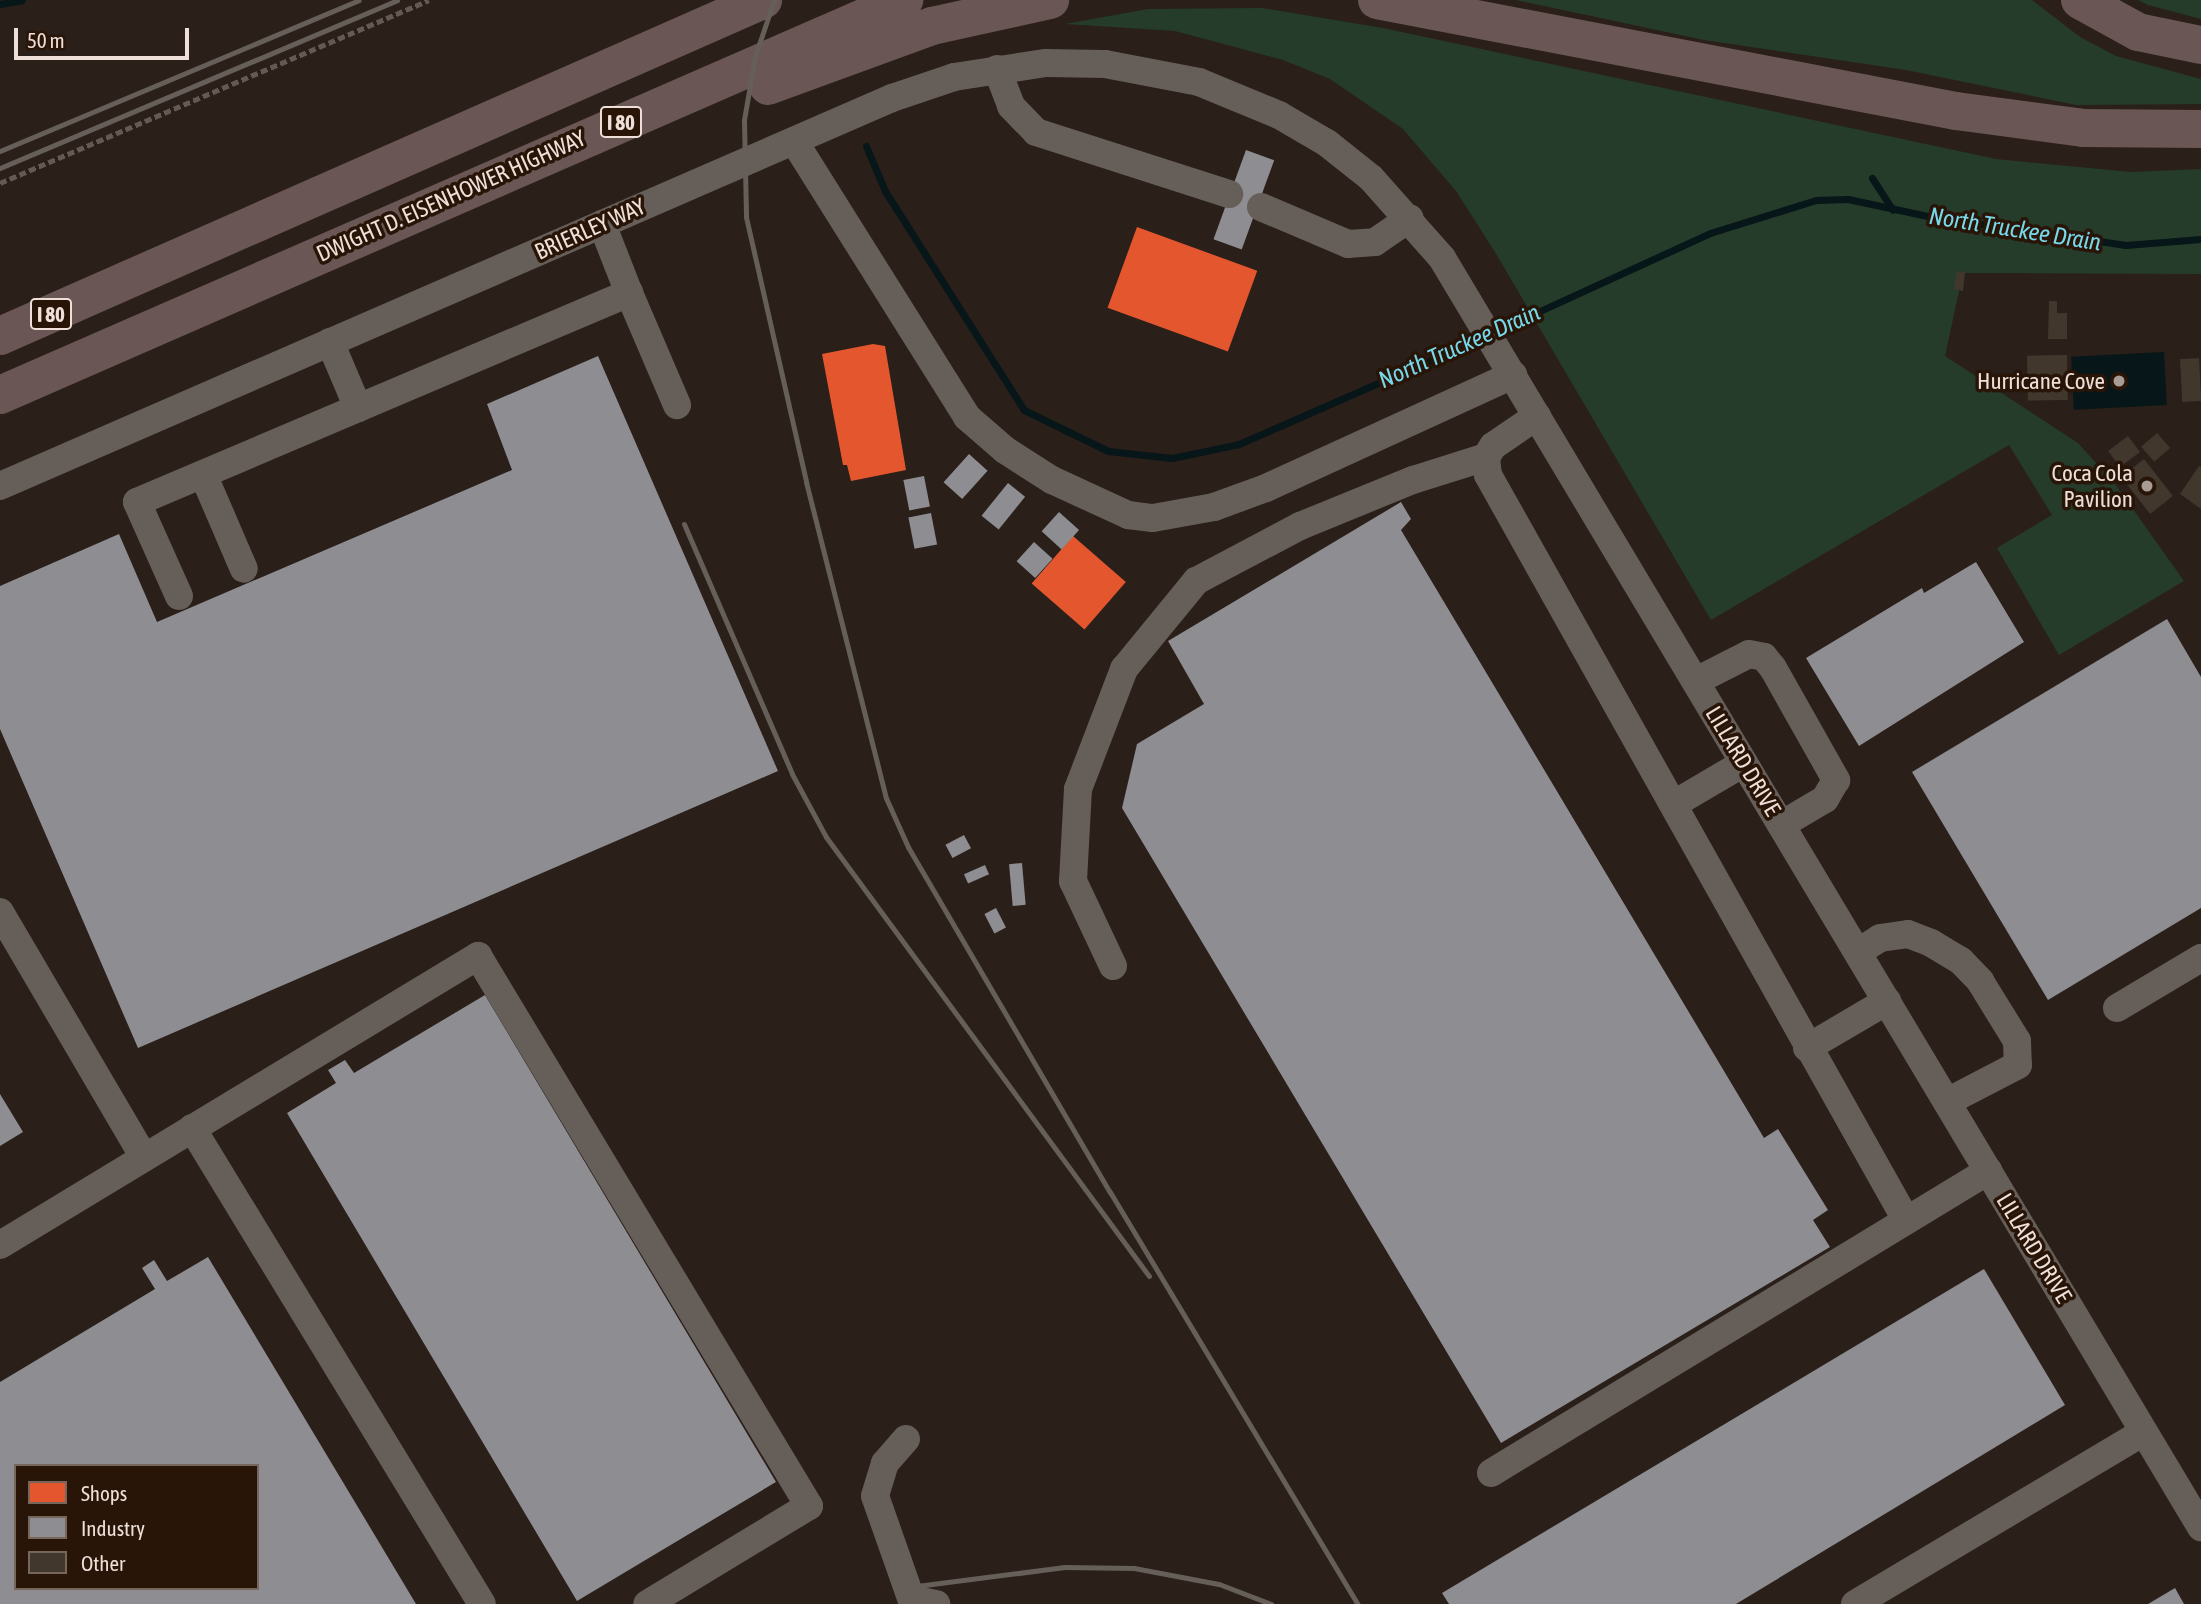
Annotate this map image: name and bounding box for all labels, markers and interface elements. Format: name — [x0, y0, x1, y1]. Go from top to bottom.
scale bar — [18, 14, 192, 58]
text: 50 m — [27, 28, 65, 52]
road number: I 80 — [600, 104, 642, 140]
street label: DWIGHT D. EISENHOWER HIGHWAY — [312, 124, 590, 268]
street label: BRIERLEY WAY — [530, 192, 650, 266]
water label: North Truckee Drain — [1927, 201, 2103, 257]
road number: I 80 — [30, 296, 72, 332]
water label: North Truckee Drain — [1374, 298, 1544, 394]
place label: Hurricane Cove — [1977, 367, 2105, 395]
marker: Hurricane Cove — [2111, 373, 2127, 389]
place label: Coca Cola Pavilion — [2052, 459, 2133, 513]
marker: Coca Cola Pavilion — [2139, 478, 2155, 494]
street label: LILLARD DRIVE — [1700, 701, 1786, 821]
street label: LILLARD DRIVE — [1991, 1188, 2077, 1308]
legend — [14, 1464, 259, 1590]
text: Shops — [81, 1481, 127, 1505]
text: Industry — [81, 1516, 145, 1540]
text: Other — [81, 1551, 125, 1575]

